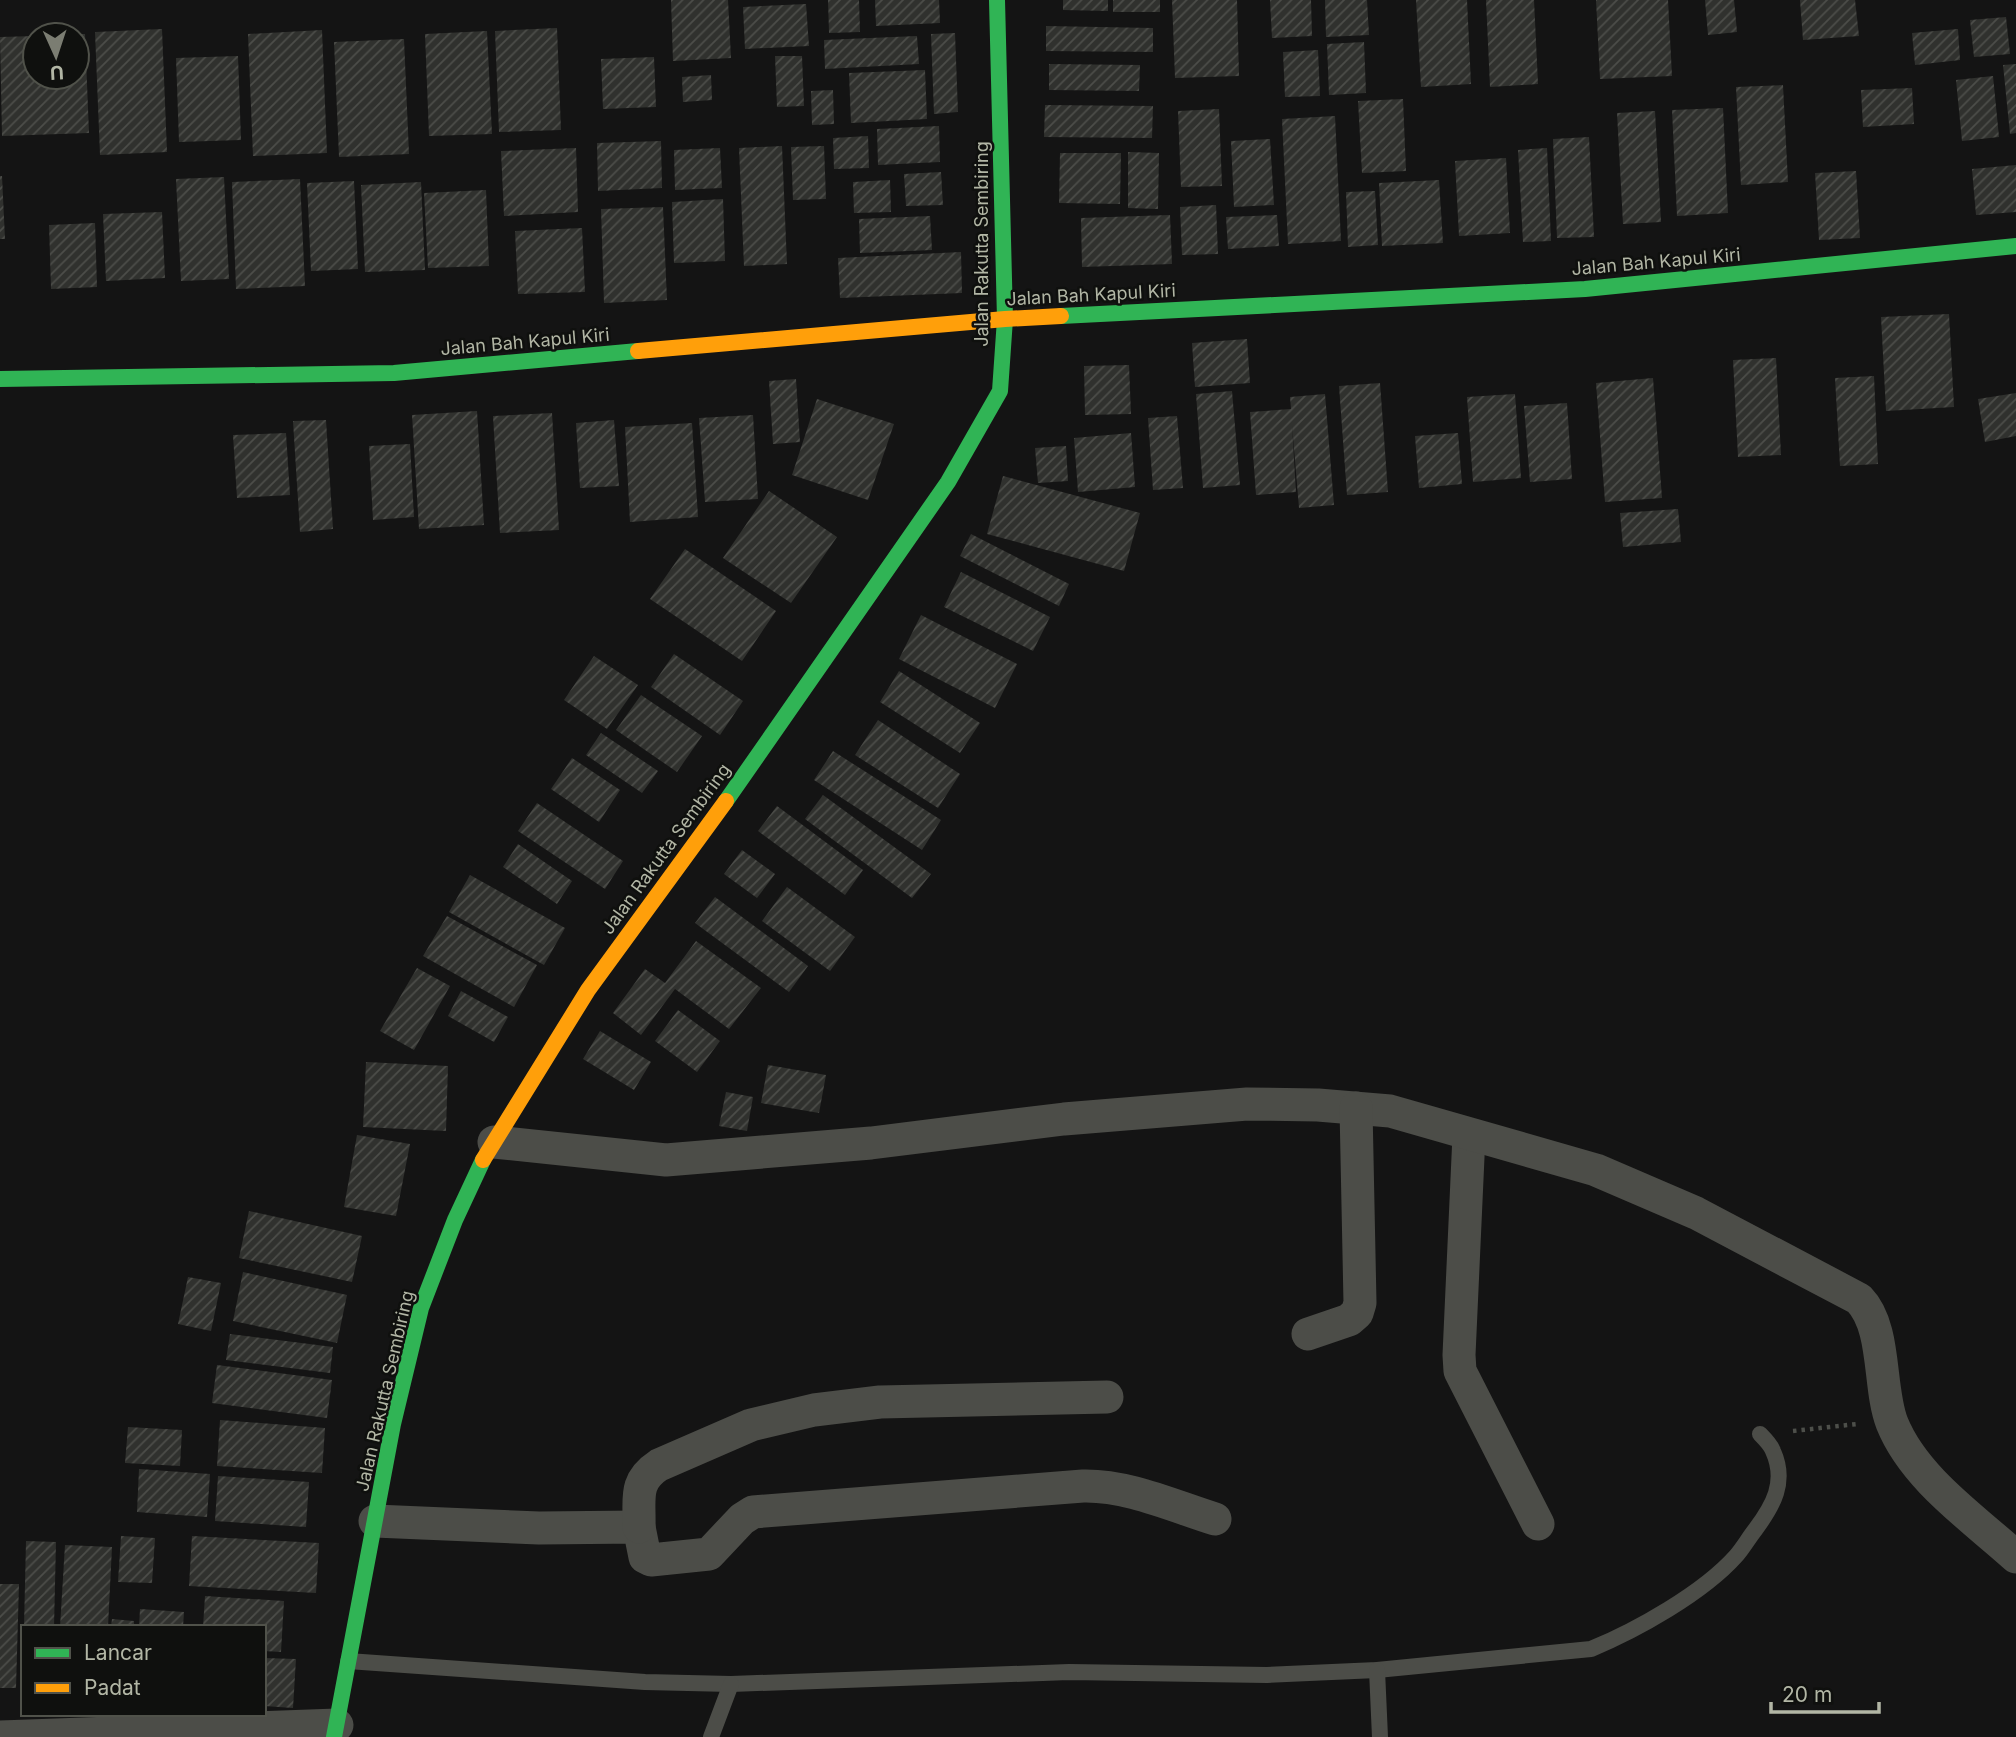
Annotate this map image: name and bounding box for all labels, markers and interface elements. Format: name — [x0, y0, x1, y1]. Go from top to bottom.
north arrow — [21, 21, 91, 91]
text: U — [49, 61, 64, 84]
street label: Jalan Rakutta Sembiring — [971, 141, 992, 347]
street label: Jalan Bah Kapul Kiri — [1571, 244, 1741, 279]
street label: Jalan Bah Kapul Kiri — [1006, 280, 1176, 309]
street label: Jalan Bah Kapul Kiri — [440, 324, 610, 359]
street label: Jalan Rakutta Sembiring — [597, 759, 735, 938]
street label: Jalan Rakutta Sembiring — [351, 1288, 418, 1493]
legend — [21, 1625, 266, 1716]
text: Lancar — [84, 1640, 152, 1665]
scale bar — [1771, 1670, 1880, 1714]
text: Padat — [84, 1675, 141, 1700]
text: 20 m — [1782, 1682, 1832, 1707]

